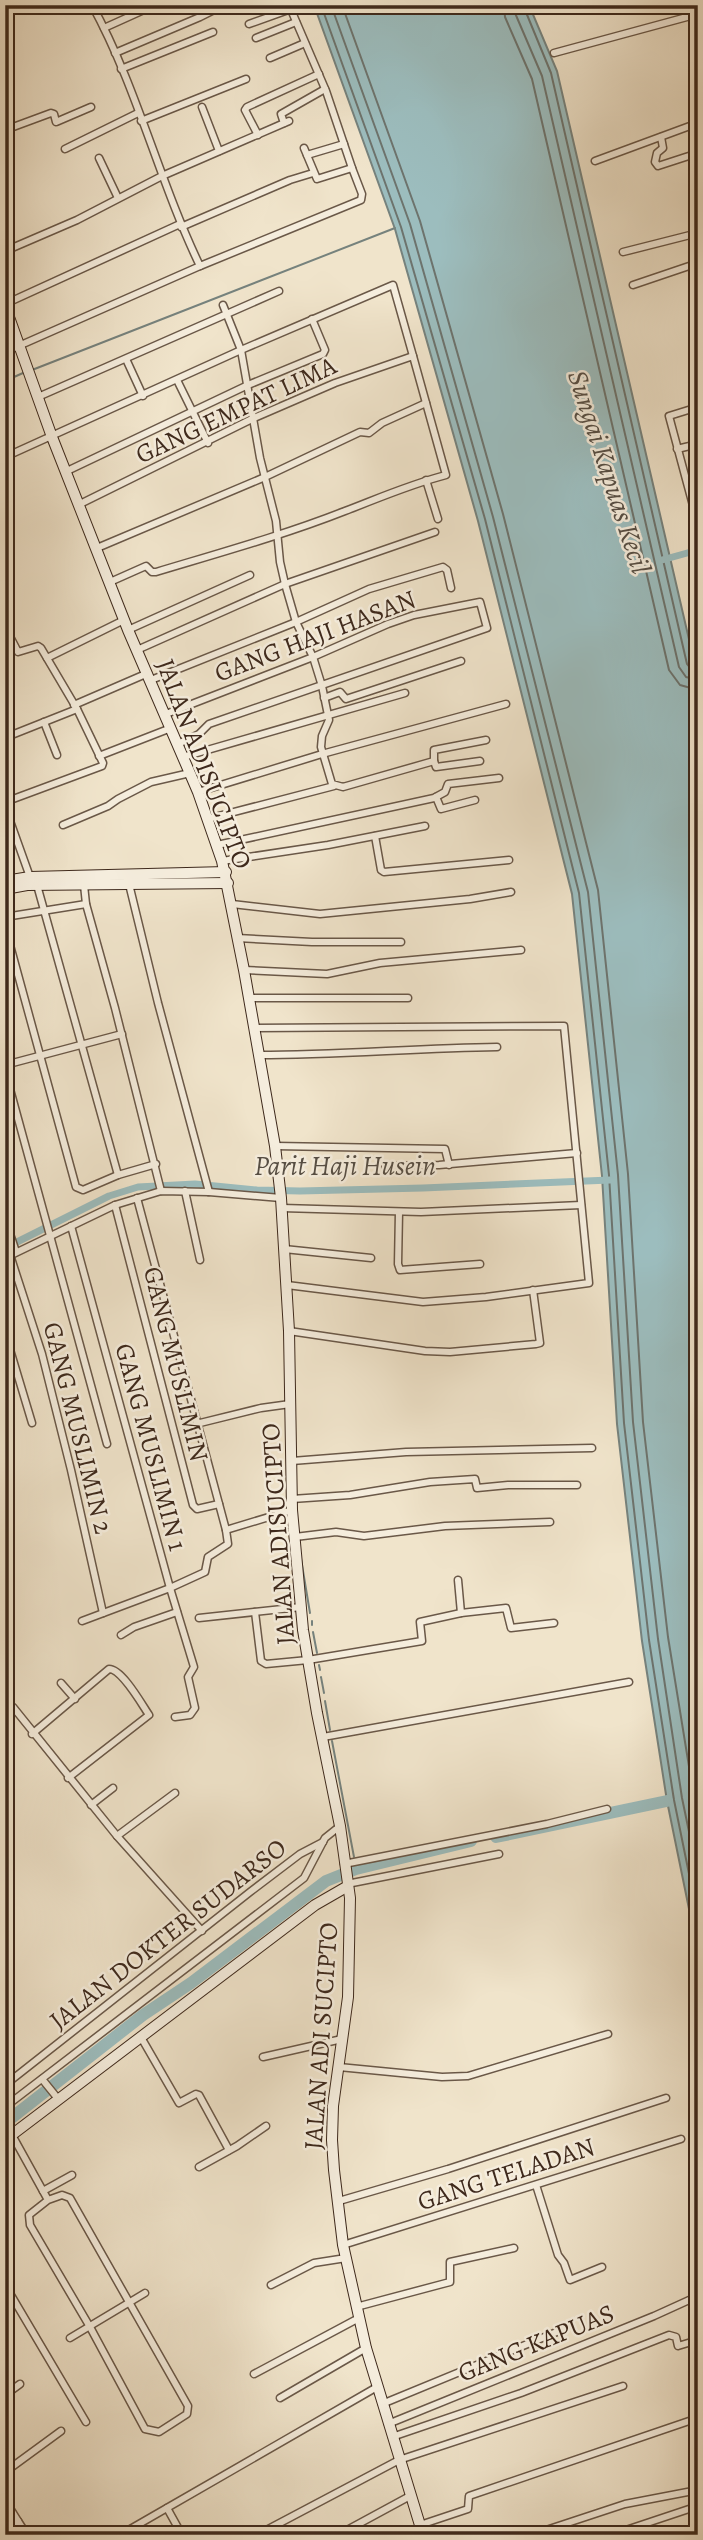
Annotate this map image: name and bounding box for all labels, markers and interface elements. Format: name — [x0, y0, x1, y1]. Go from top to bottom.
street label: GANG EMPAT LIMA — [130, 348, 343, 472]
water label: Sungai Kapuas Kecil — [558, 365, 660, 579]
street label: GANG HAJI HASAN — [209, 582, 421, 690]
street label: JALAN ADISUCIPTO — [148, 654, 260, 874]
water label: Parit Haji Husein — [254, 1147, 436, 1185]
street label: GANG MUSLIMIN — [135, 1263, 217, 1465]
street label: GANG MUSLIMIN 2 — [35, 1319, 121, 1537]
street label: GANG MUSLIMIN 1 — [106, 1339, 196, 1555]
street label: JALAN ADISUCIPTO — [253, 1422, 303, 1646]
street label: JALAN DOKTER SUDARSO — [42, 1830, 294, 2038]
street label: JALAN ADI SUCIPTO — [296, 1921, 346, 2151]
street label: GANG TELADAN — [413, 2129, 599, 2219]
street label: GANG KAPUAS — [453, 2296, 619, 2390]

